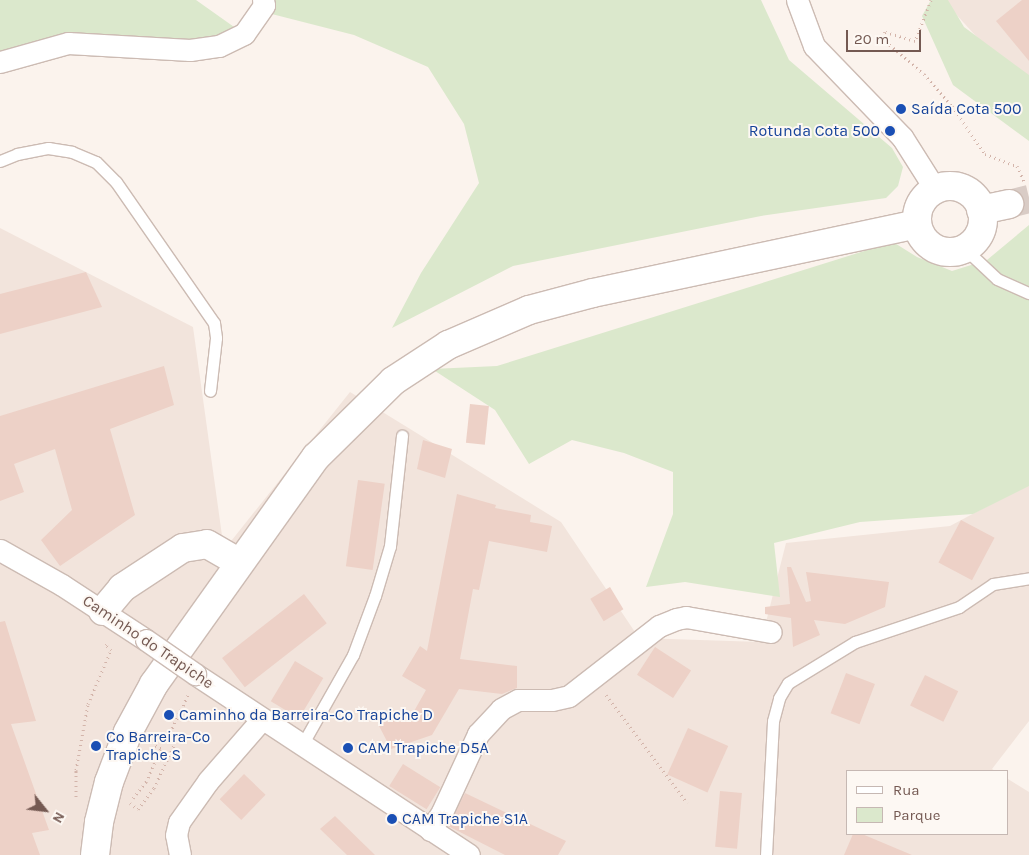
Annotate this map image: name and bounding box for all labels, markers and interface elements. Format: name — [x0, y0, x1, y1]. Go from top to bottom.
scale bar — [849, 20, 924, 52]
text: 20 m — [854, 30, 889, 48]
place label: Saída Cota 500 — [911, 99, 1022, 119]
marker: Saída Cota 500 — [895, 103, 907, 115]
place label: Rotunda Cota 500 — [749, 121, 880, 141]
marker: Rotunda Cota 500 — [884, 125, 896, 137]
street label: Caminho do Trapiche — [79, 591, 217, 693]
place label: Caminho da Barreira-Cº Trapiche D — [179, 705, 433, 725]
marker: Caminho da Barreira-Cº Trapiche D — [163, 709, 175, 721]
place label: Cº Barreira-Cº Trapiche S — [106, 727, 210, 765]
place label: CAM Trapiche D5A — [358, 738, 489, 758]
marker: Cº Barreira-Cº Trapiche S — [90, 740, 102, 752]
marker: CAM Trapiche D5A — [342, 742, 354, 754]
legend — [846, 770, 1009, 835]
text: Rua — [893, 781, 920, 799]
north arrow — [20, 785, 70, 835]
text: Parque — [893, 806, 941, 824]
text: N — [49, 809, 68, 826]
place label: CAM Trapiche S1A — [402, 809, 528, 829]
marker: CAM Trapiche S1A — [386, 813, 398, 825]

